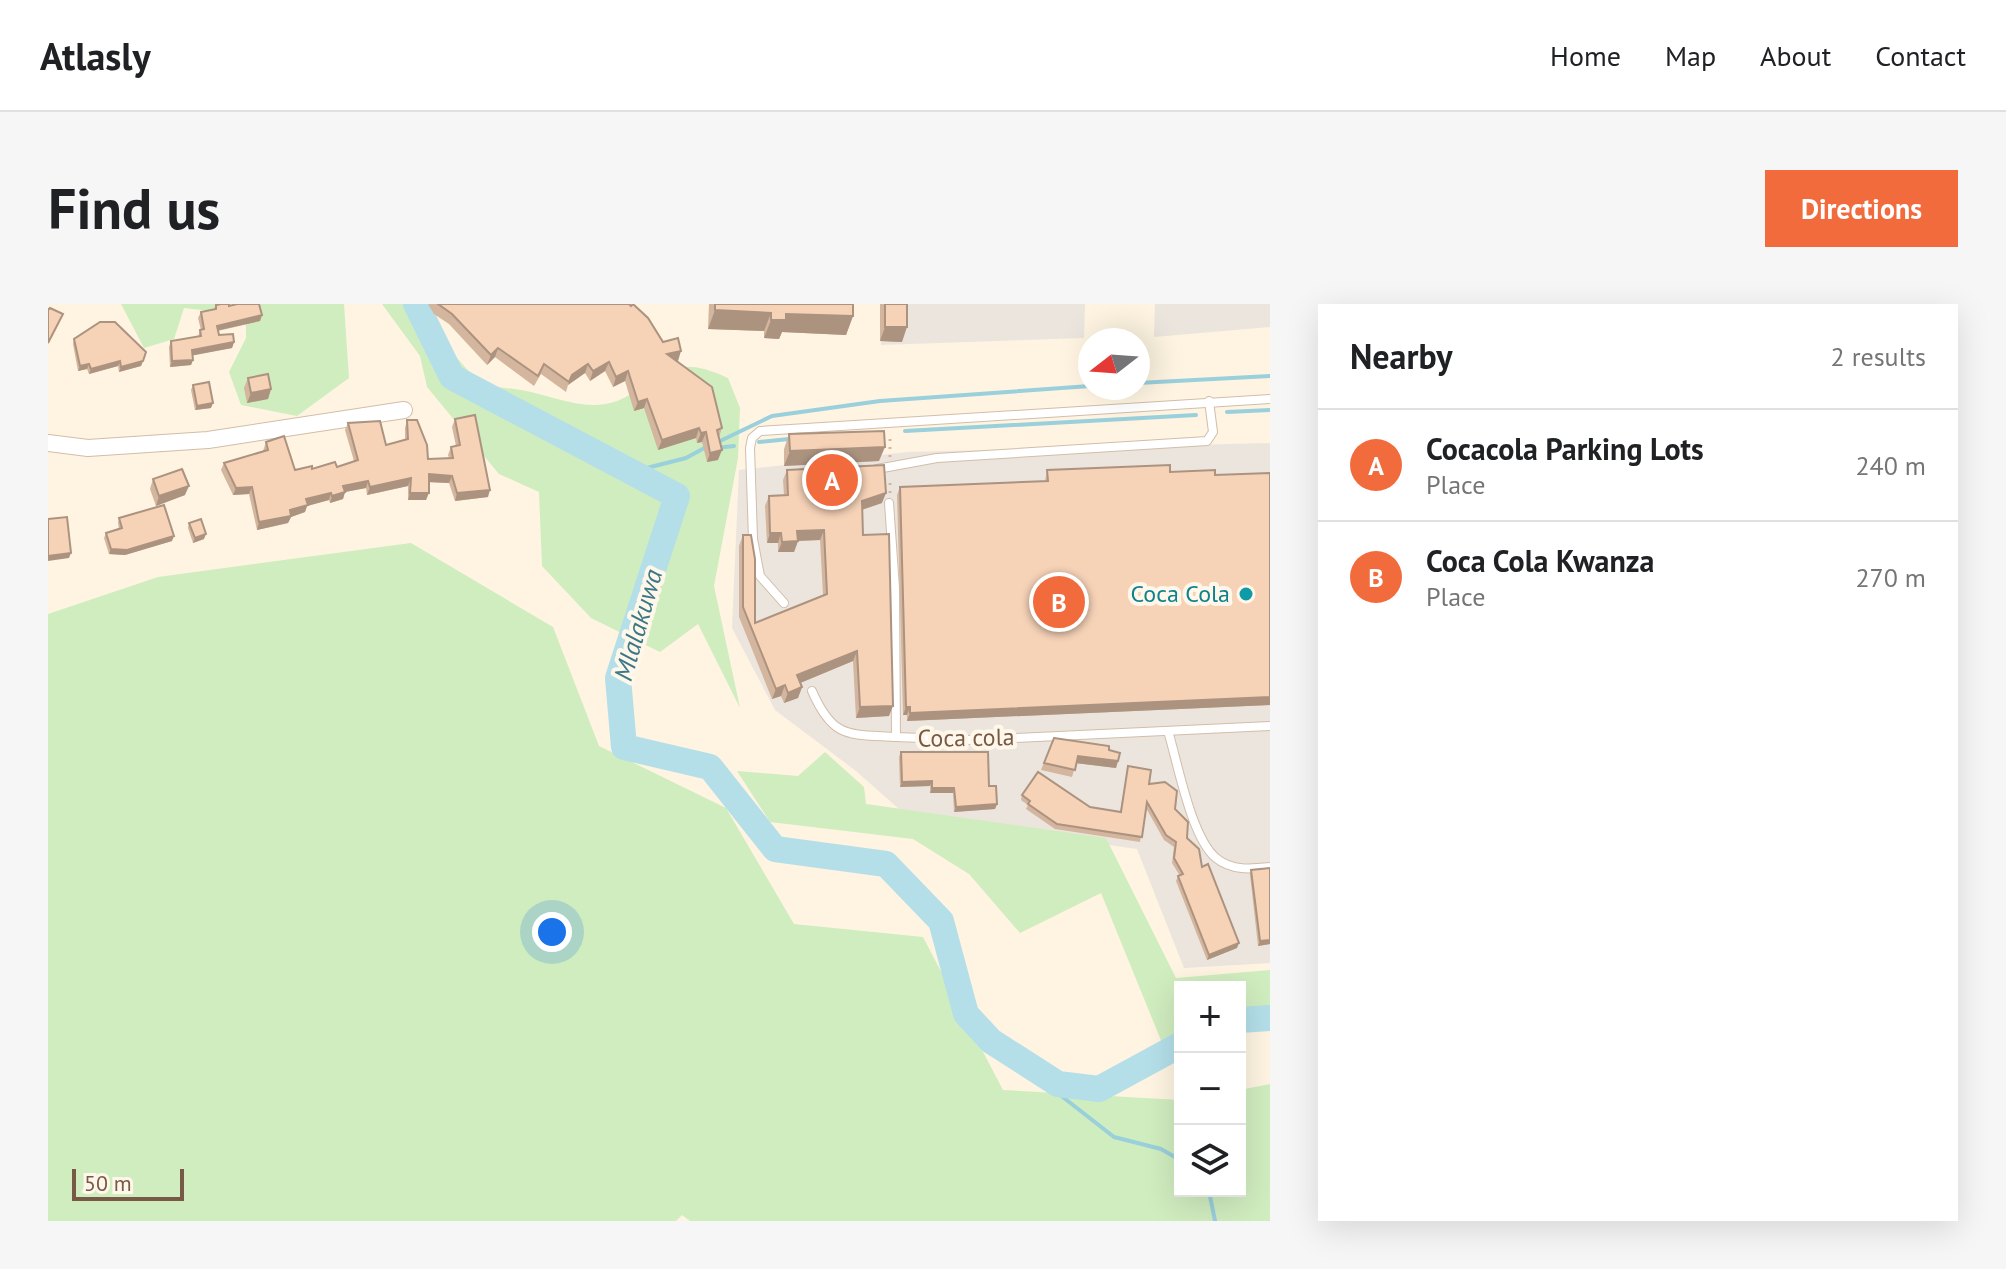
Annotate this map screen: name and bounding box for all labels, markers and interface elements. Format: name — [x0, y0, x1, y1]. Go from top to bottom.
text: Atlasly — [40, 31, 151, 80]
text: Home — [1550, 37, 1621, 74]
text: Map — [1665, 37, 1716, 74]
text: About — [1760, 37, 1831, 74]
text: Contact — [1875, 37, 1966, 74]
button: Directions — [1765, 170, 1958, 247]
text: Find us — [48, 172, 220, 244]
north arrow — [1078, 328, 1150, 400]
text: Nearby — [1350, 334, 1452, 378]
text: 2 results — [1831, 340, 1926, 373]
text: Cocacola Parking Lots — [1426, 429, 1704, 468]
text: A — [1368, 449, 1384, 482]
text: 240 m — [1855, 449, 1926, 482]
pin: A — [806, 450, 858, 510]
text: Place — [1426, 468, 1485, 501]
text: Coca Cola Kwanza — [1426, 541, 1654, 580]
text: B — [1368, 561, 1384, 594]
text: 270 m — [1855, 561, 1926, 594]
water label: Mlalakuwa — [606, 565, 669, 684]
pin: B — [1033, 572, 1085, 632]
place label: Coca Cola — [1130, 578, 1230, 609]
text: Place — [1426, 580, 1485, 613]
marker: Coca Cola — [1237, 585, 1255, 603]
street label: Coca cola — [917, 721, 1015, 754]
your location — [532, 912, 572, 952]
map controls — [1174, 981, 1246, 1197]
button: + — [1174, 981, 1246, 1053]
button: − — [1174, 1053, 1246, 1125]
button: layers — [1174, 1125, 1246, 1197]
scale bar — [72, 1165, 184, 1201]
text: 50 m — [84, 1169, 132, 1197]

